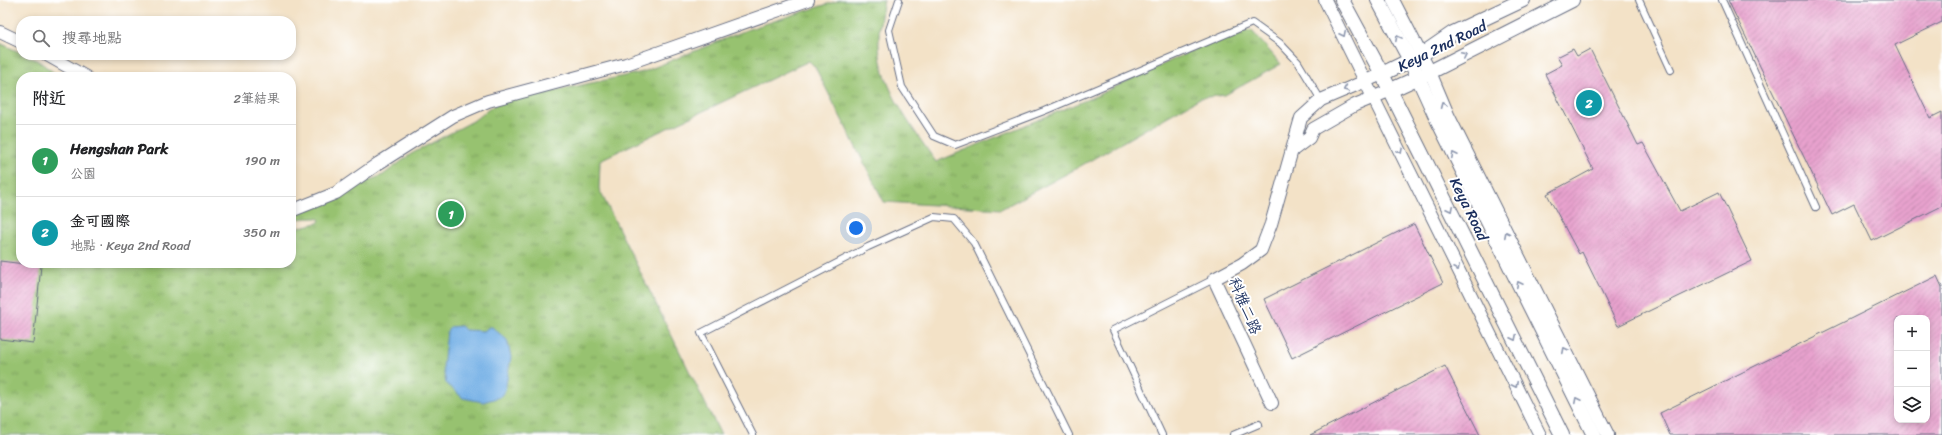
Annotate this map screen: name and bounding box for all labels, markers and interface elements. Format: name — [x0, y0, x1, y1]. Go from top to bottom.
street label: Keya 2nd Road — [1393, 13, 1492, 79]
search box — [16, 16, 296, 60]
text: 搜尋地點 — [62, 25, 122, 51]
icon: search — [30, 27, 52, 49]
one-way arrow — [1338, 30, 1346, 38]
one-way arrow — [1395, 35, 1403, 42]
one-way arrow — [1459, 52, 1467, 60]
text: 附近 — [32, 83, 66, 113]
one-way arrow — [1343, 84, 1351, 92]
text: 2筆結果 — [233, 87, 280, 110]
pin: 2 — [1576, 88, 1602, 118]
one-way arrow — [1440, 101, 1448, 108]
text: Hengshan Park — [70, 136, 168, 162]
one-way arrow — [1395, 147, 1403, 155]
text: 1 — [42, 149, 48, 172]
text: 190 m — [245, 149, 280, 172]
one-way arrow — [1452, 152, 1459, 159]
text: 公園 — [70, 162, 96, 185]
street label: Keya Road — [1442, 173, 1496, 246]
pin: 1 — [438, 199, 464, 229]
one-way arrow — [1445, 205, 1452, 212]
text: 金可國際 — [70, 208, 130, 234]
your location — [846, 218, 866, 238]
text: 2 — [41, 221, 49, 244]
text: 350 m — [243, 221, 280, 244]
one-way arrow — [1504, 231, 1512, 238]
text: 地點 · Keya 2nd Road — [70, 234, 190, 257]
one-way arrow — [1452, 264, 1460, 271]
street label: 科雅二路 — [1221, 273, 1269, 339]
one-way arrow — [1516, 281, 1524, 288]
map controls — [1894, 315, 1930, 423]
button: + — [1894, 315, 1930, 351]
one-way arrow — [1509, 334, 1517, 341]
one-way arrow — [1563, 347, 1570, 354]
button: − — [1894, 351, 1930, 387]
one-way arrow — [1510, 380, 1518, 388]
button: layers — [1894, 387, 1930, 423]
one-way arrow — [1574, 397, 1582, 404]

